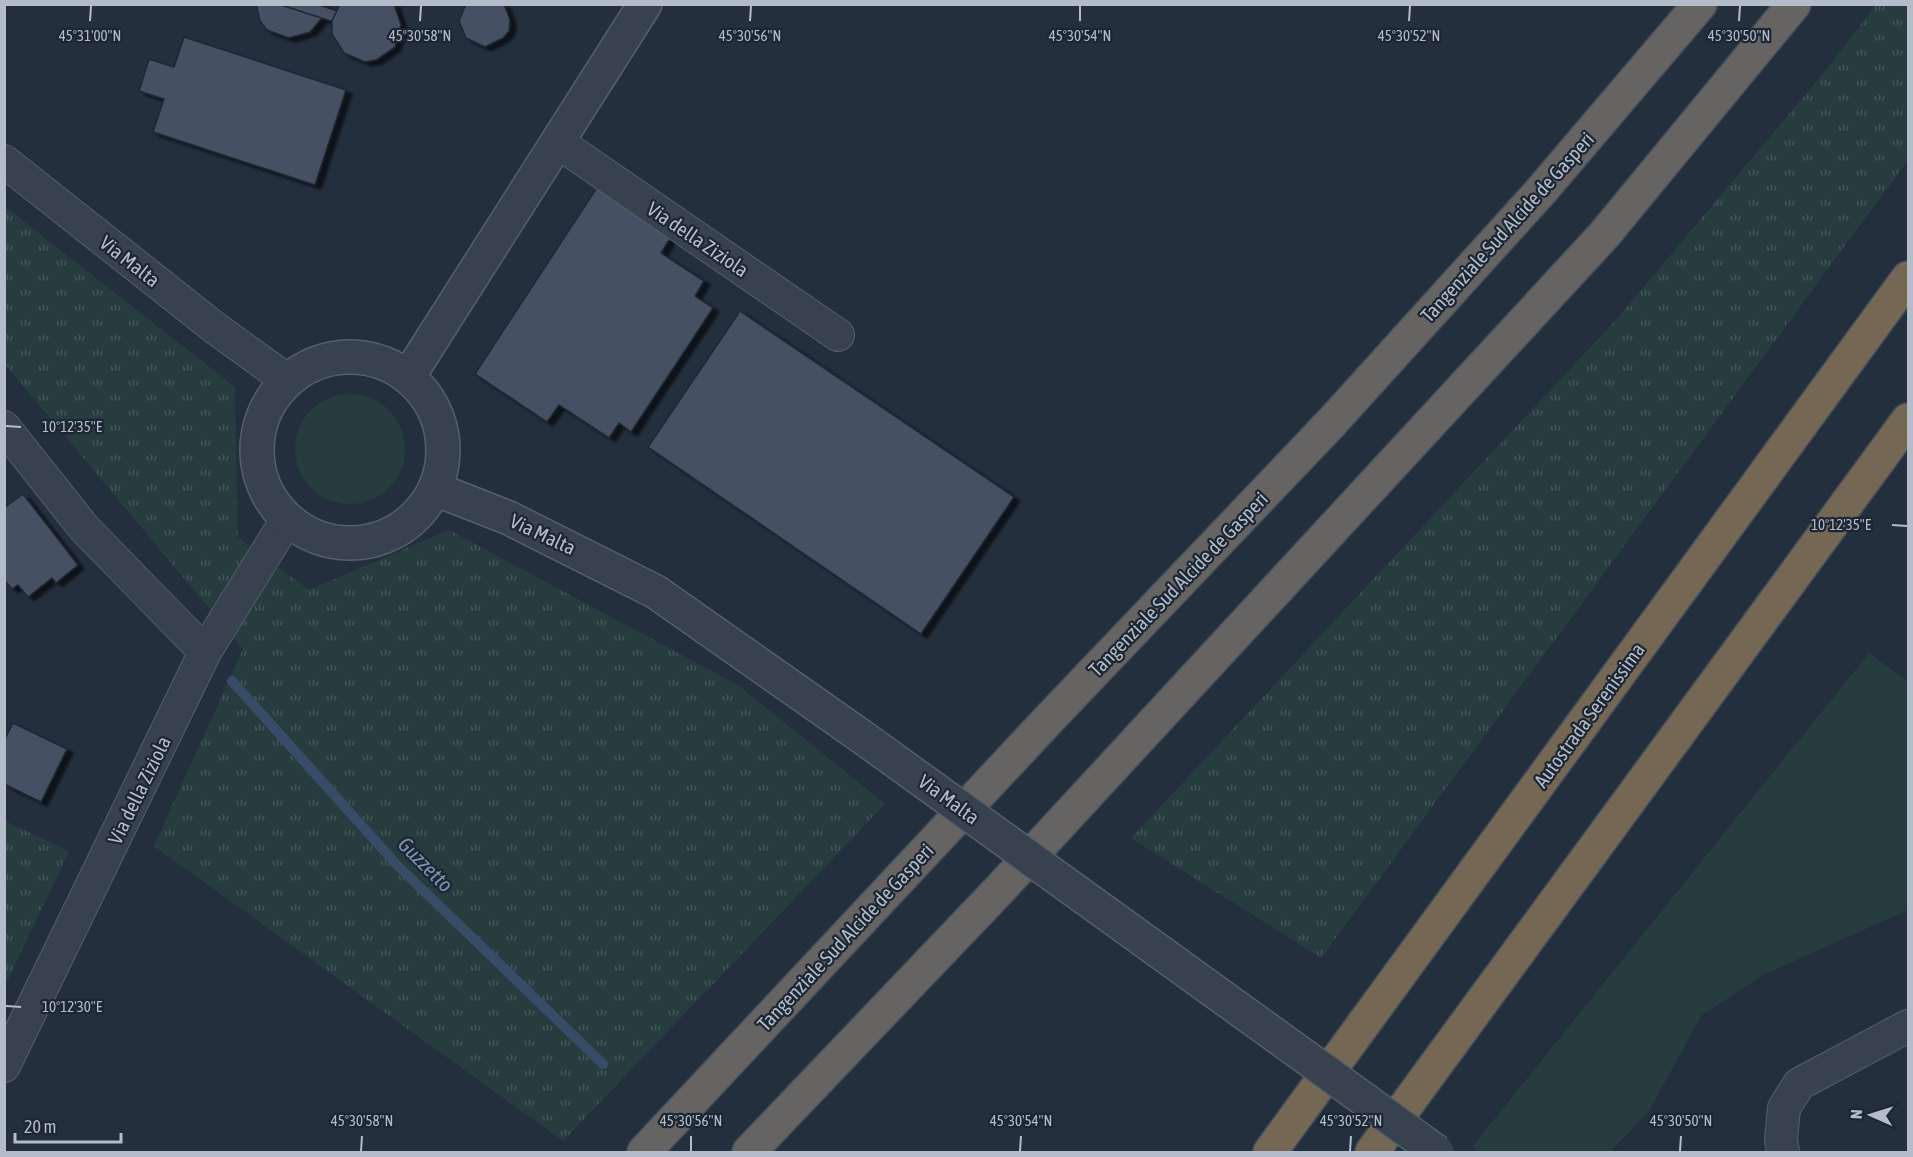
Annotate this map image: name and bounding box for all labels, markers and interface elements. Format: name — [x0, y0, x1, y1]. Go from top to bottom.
text: 45°31'00"N — [59, 27, 121, 44]
text: 45°30'58"N — [389, 27, 451, 44]
text: 45°30'56"N — [719, 27, 781, 44]
text: 45°30'54"N — [1049, 27, 1111, 44]
text: 45°30'52"N — [1378, 27, 1440, 44]
text: 45°30'50"N — [1708, 27, 1770, 44]
street label: Tangenziale Sud Alcide de Gasperi — [1416, 127, 1598, 327]
street label: Via della Ziziola — [643, 197, 753, 281]
street label: Via Malta — [96, 231, 164, 291]
text: 10°12'35"E — [42, 418, 103, 435]
street label: Tangenziale Sud Alcide de Gasperi — [1084, 487, 1272, 681]
street label: Via Malta — [507, 509, 579, 559]
text: 10°12'35"E — [1811, 516, 1872, 533]
street label: Autostrada Serenissima — [1529, 638, 1649, 792]
street label: Via della Ziziola — [103, 732, 175, 848]
street label: Via Malta — [914, 769, 984, 829]
water label: Guzzetto — [394, 832, 458, 896]
street label: Tangenziale Sud Alcide de Gasperi — [752, 839, 938, 1035]
text: 10°12'30"E — [42, 998, 103, 1015]
north arrow — [1841, 1085, 1901, 1145]
scale bar — [15, 1106, 122, 1144]
text: N — [1847, 1109, 1865, 1119]
text: 45°30'58"N — [331, 1112, 393, 1129]
text: 45°30'56"N — [660, 1112, 722, 1129]
text: 45°30'54"N — [990, 1112, 1052, 1129]
text: 45°30'52"N — [1320, 1112, 1382, 1129]
text: 45°30'50"N — [1650, 1112, 1712, 1129]
text: 20 m — [24, 1116, 56, 1137]

